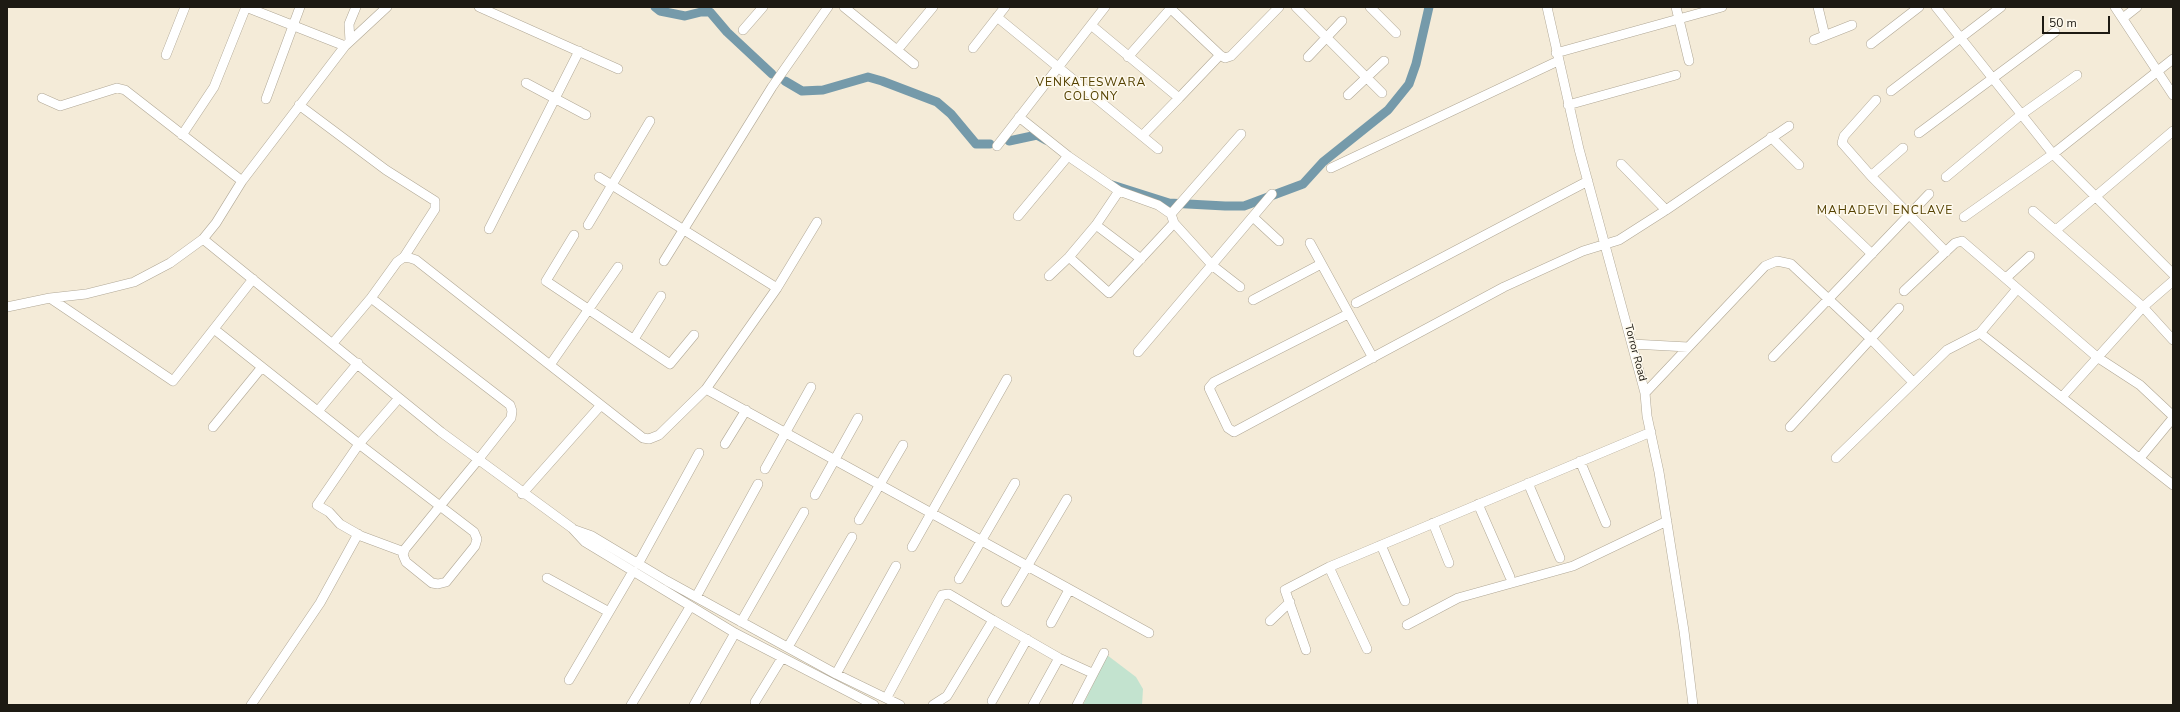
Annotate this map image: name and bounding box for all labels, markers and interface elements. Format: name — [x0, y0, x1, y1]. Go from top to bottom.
scale bar — [2044, 8, 2112, 34]
text: 50 m — [2049, 15, 2077, 31]
district label: VENKATESWARA COLONY — [1036, 76, 1146, 104]
district label: MAHADEVI ENCLAVE — [1817, 204, 1953, 218]
street label: Torror Road — [1621, 323, 1649, 383]

